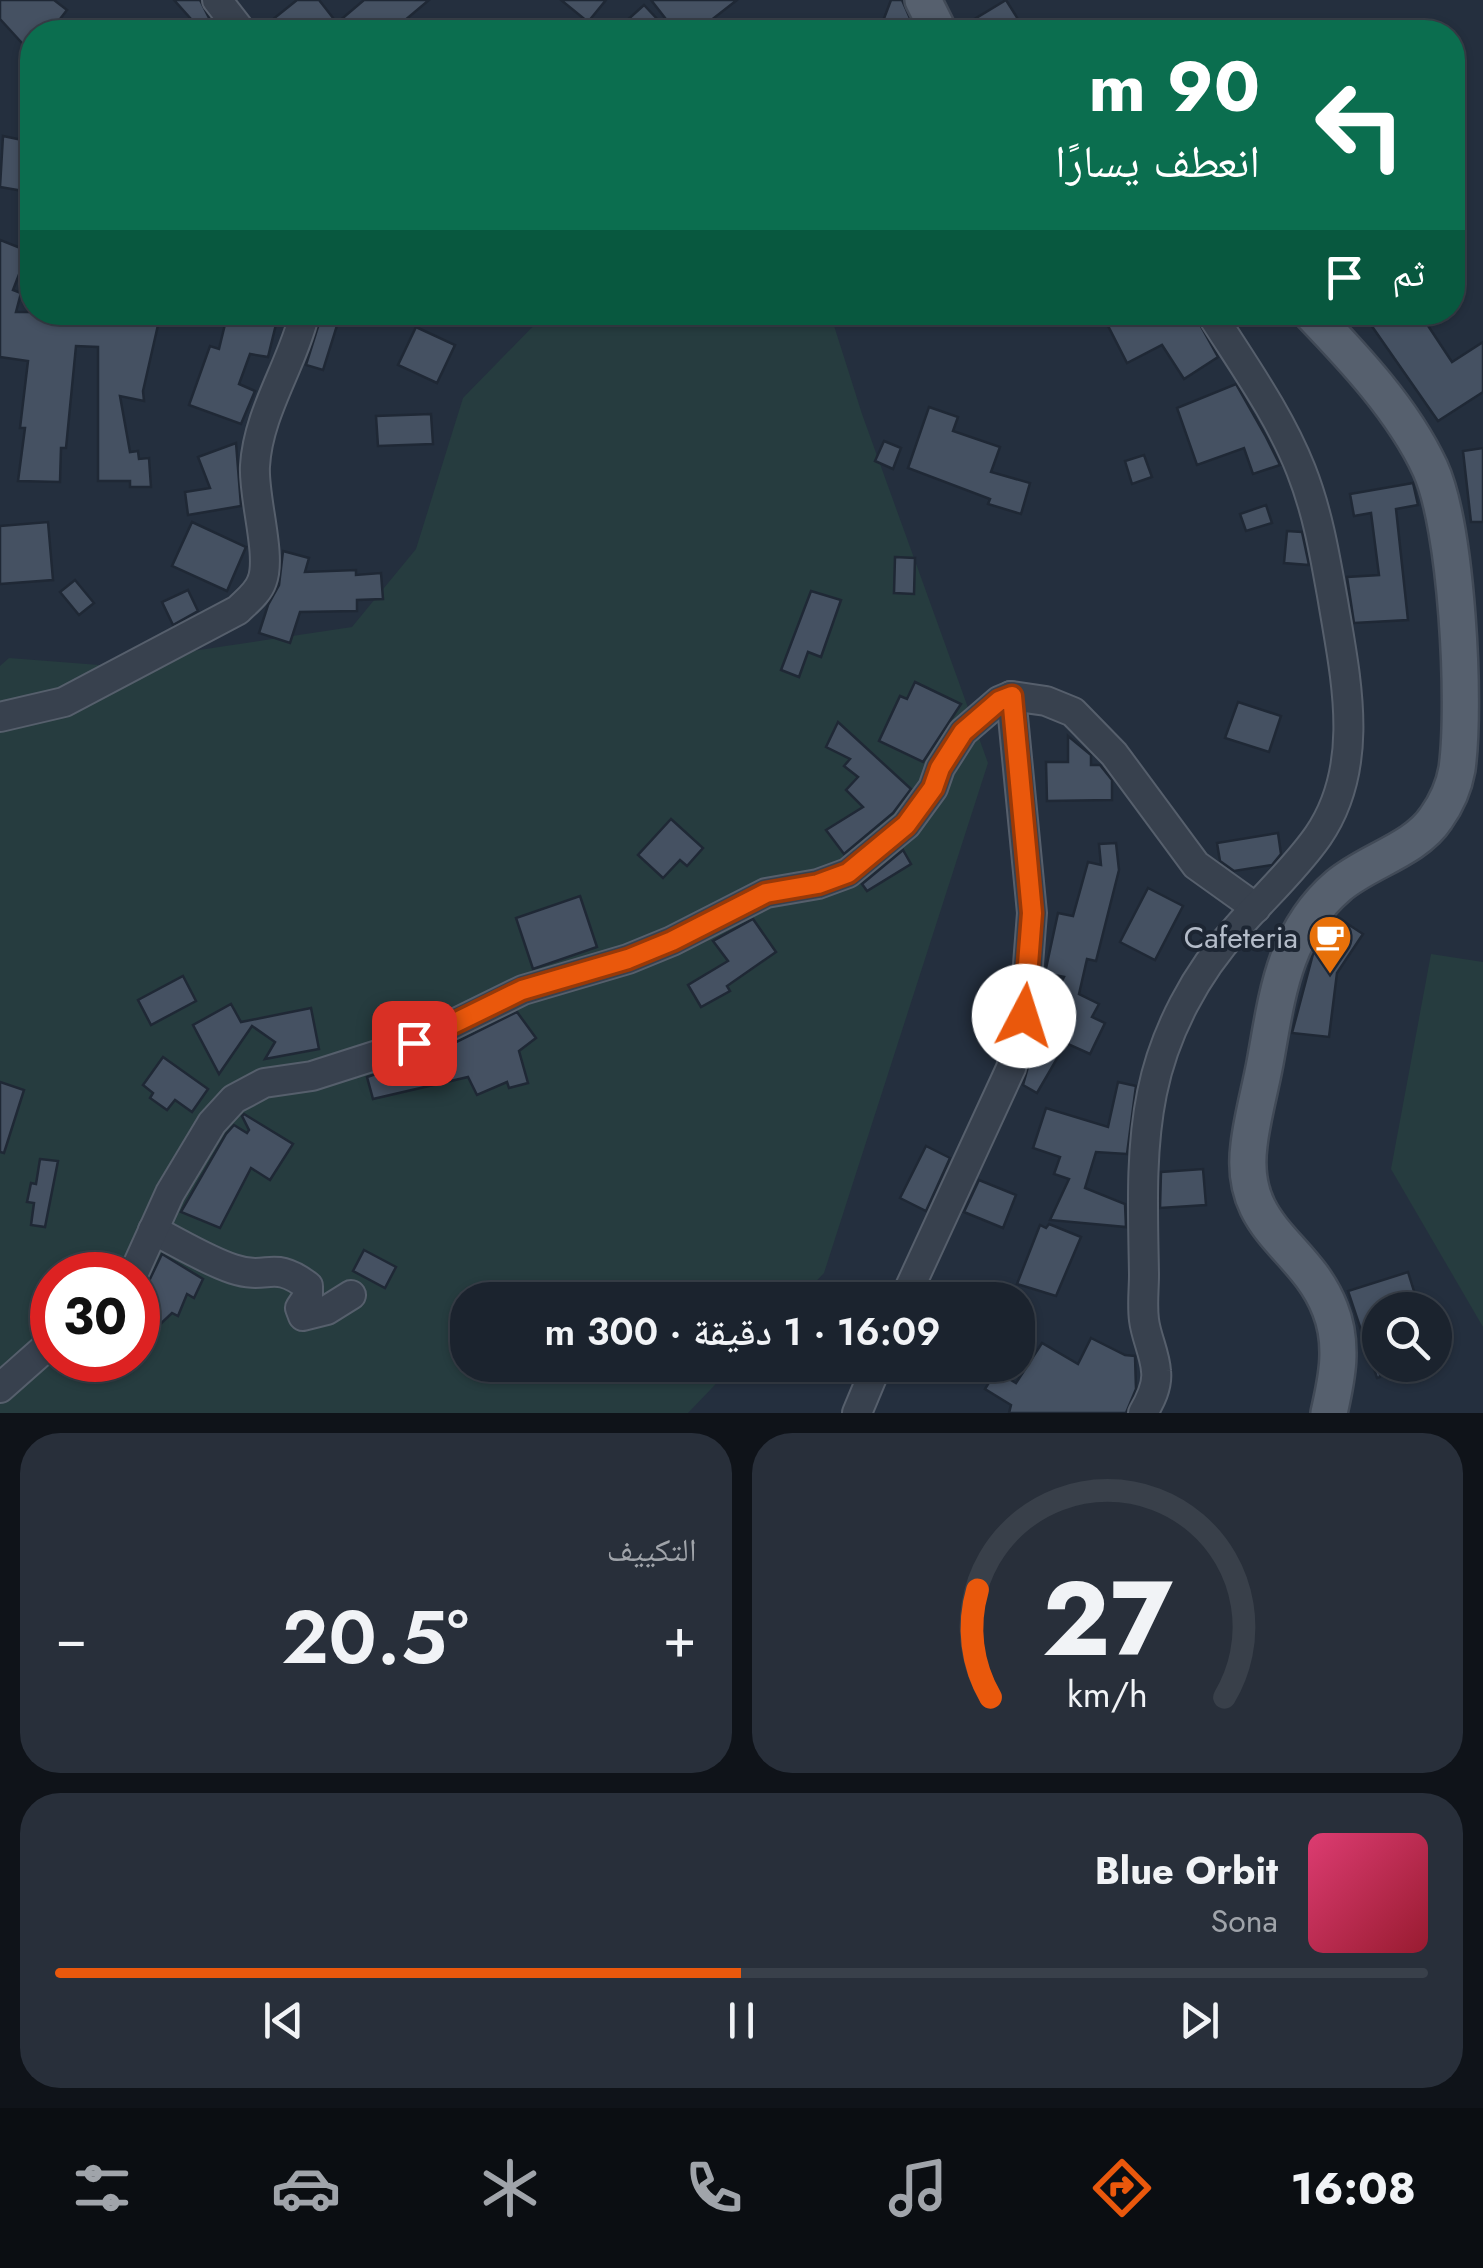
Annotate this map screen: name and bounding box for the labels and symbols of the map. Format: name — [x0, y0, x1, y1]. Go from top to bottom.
cafe icon: Cafeteria — [1307, 914, 1353, 975]
place label: Cafeteria — [1184, 916, 1298, 959]
position arrow — [972, 964, 1076, 1068]
pin — [372, 1001, 457, 1086]
speed limit sign: 30 — [30, 1252, 160, 1382]

